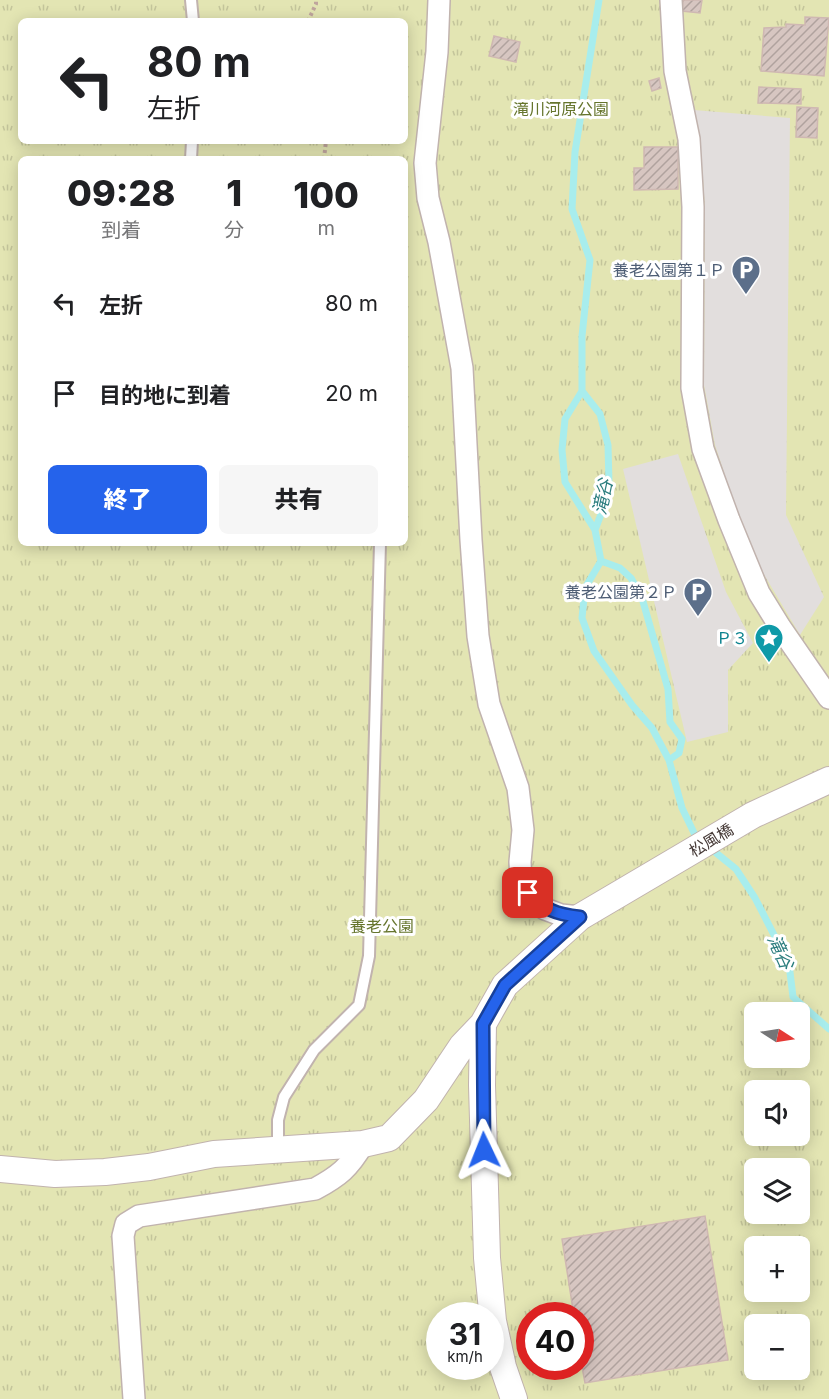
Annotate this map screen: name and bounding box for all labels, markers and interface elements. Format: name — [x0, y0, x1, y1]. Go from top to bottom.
text: 80 m — [147, 36, 251, 87]
icon: left — [48, 42, 126, 120]
text: 左折 — [147, 92, 201, 125]
park label: 滝川河原公園 — [513, 99, 609, 119]
text: 09:28 — [67, 171, 175, 215]
text: 1 — [226, 171, 242, 215]
text: 100 — [293, 173, 359, 217]
text: m — [317, 216, 335, 240]
text: 到着 — [101, 218, 141, 242]
text: 分 — [224, 218, 244, 242]
parking icon: 養老公園第１Ｐ — [730, 254, 762, 296]
place label: 養老公園第１Ｐ — [613, 260, 725, 280]
icon: left — [48, 287, 81, 320]
text: 80 m — [325, 290, 378, 316]
text: 左折 — [99, 292, 143, 318]
icon: arrive — [48, 377, 81, 410]
text: 20 m — [325, 380, 378, 406]
text: 目的地に到着 — [99, 382, 231, 408]
button: 終了 — [48, 465, 207, 534]
button: 共有 — [219, 465, 378, 534]
water label: 滝谷 — [588, 475, 617, 517]
parking icon: 養老公園第２Ｐ — [682, 576, 714, 618]
place label: 養老公園第２Ｐ — [565, 582, 677, 602]
place icon: Ｐ３ — [753, 622, 785, 664]
place label: Ｐ３ — [716, 628, 748, 648]
street label: 松風橋 — [685, 819, 737, 861]
pin — [502, 867, 553, 918]
icon: arrive — [511, 876, 544, 909]
park label: 養老公園 — [350, 916, 414, 936]
water label: 滝谷 — [763, 931, 798, 974]
north arrow — [744, 1002, 810, 1068]
map controls — [744, 1002, 810, 1380]
button: sound — [744, 1080, 810, 1146]
position arrow — [452, 1118, 516, 1182]
button: layers — [744, 1158, 810, 1224]
button: + — [744, 1236, 810, 1302]
speed limit sign: 40 — [516, 1302, 594, 1380]
button: − — [744, 1314, 810, 1380]
text: 31 — [449, 1316, 481, 1352]
text: km/h — [447, 1347, 483, 1366]

